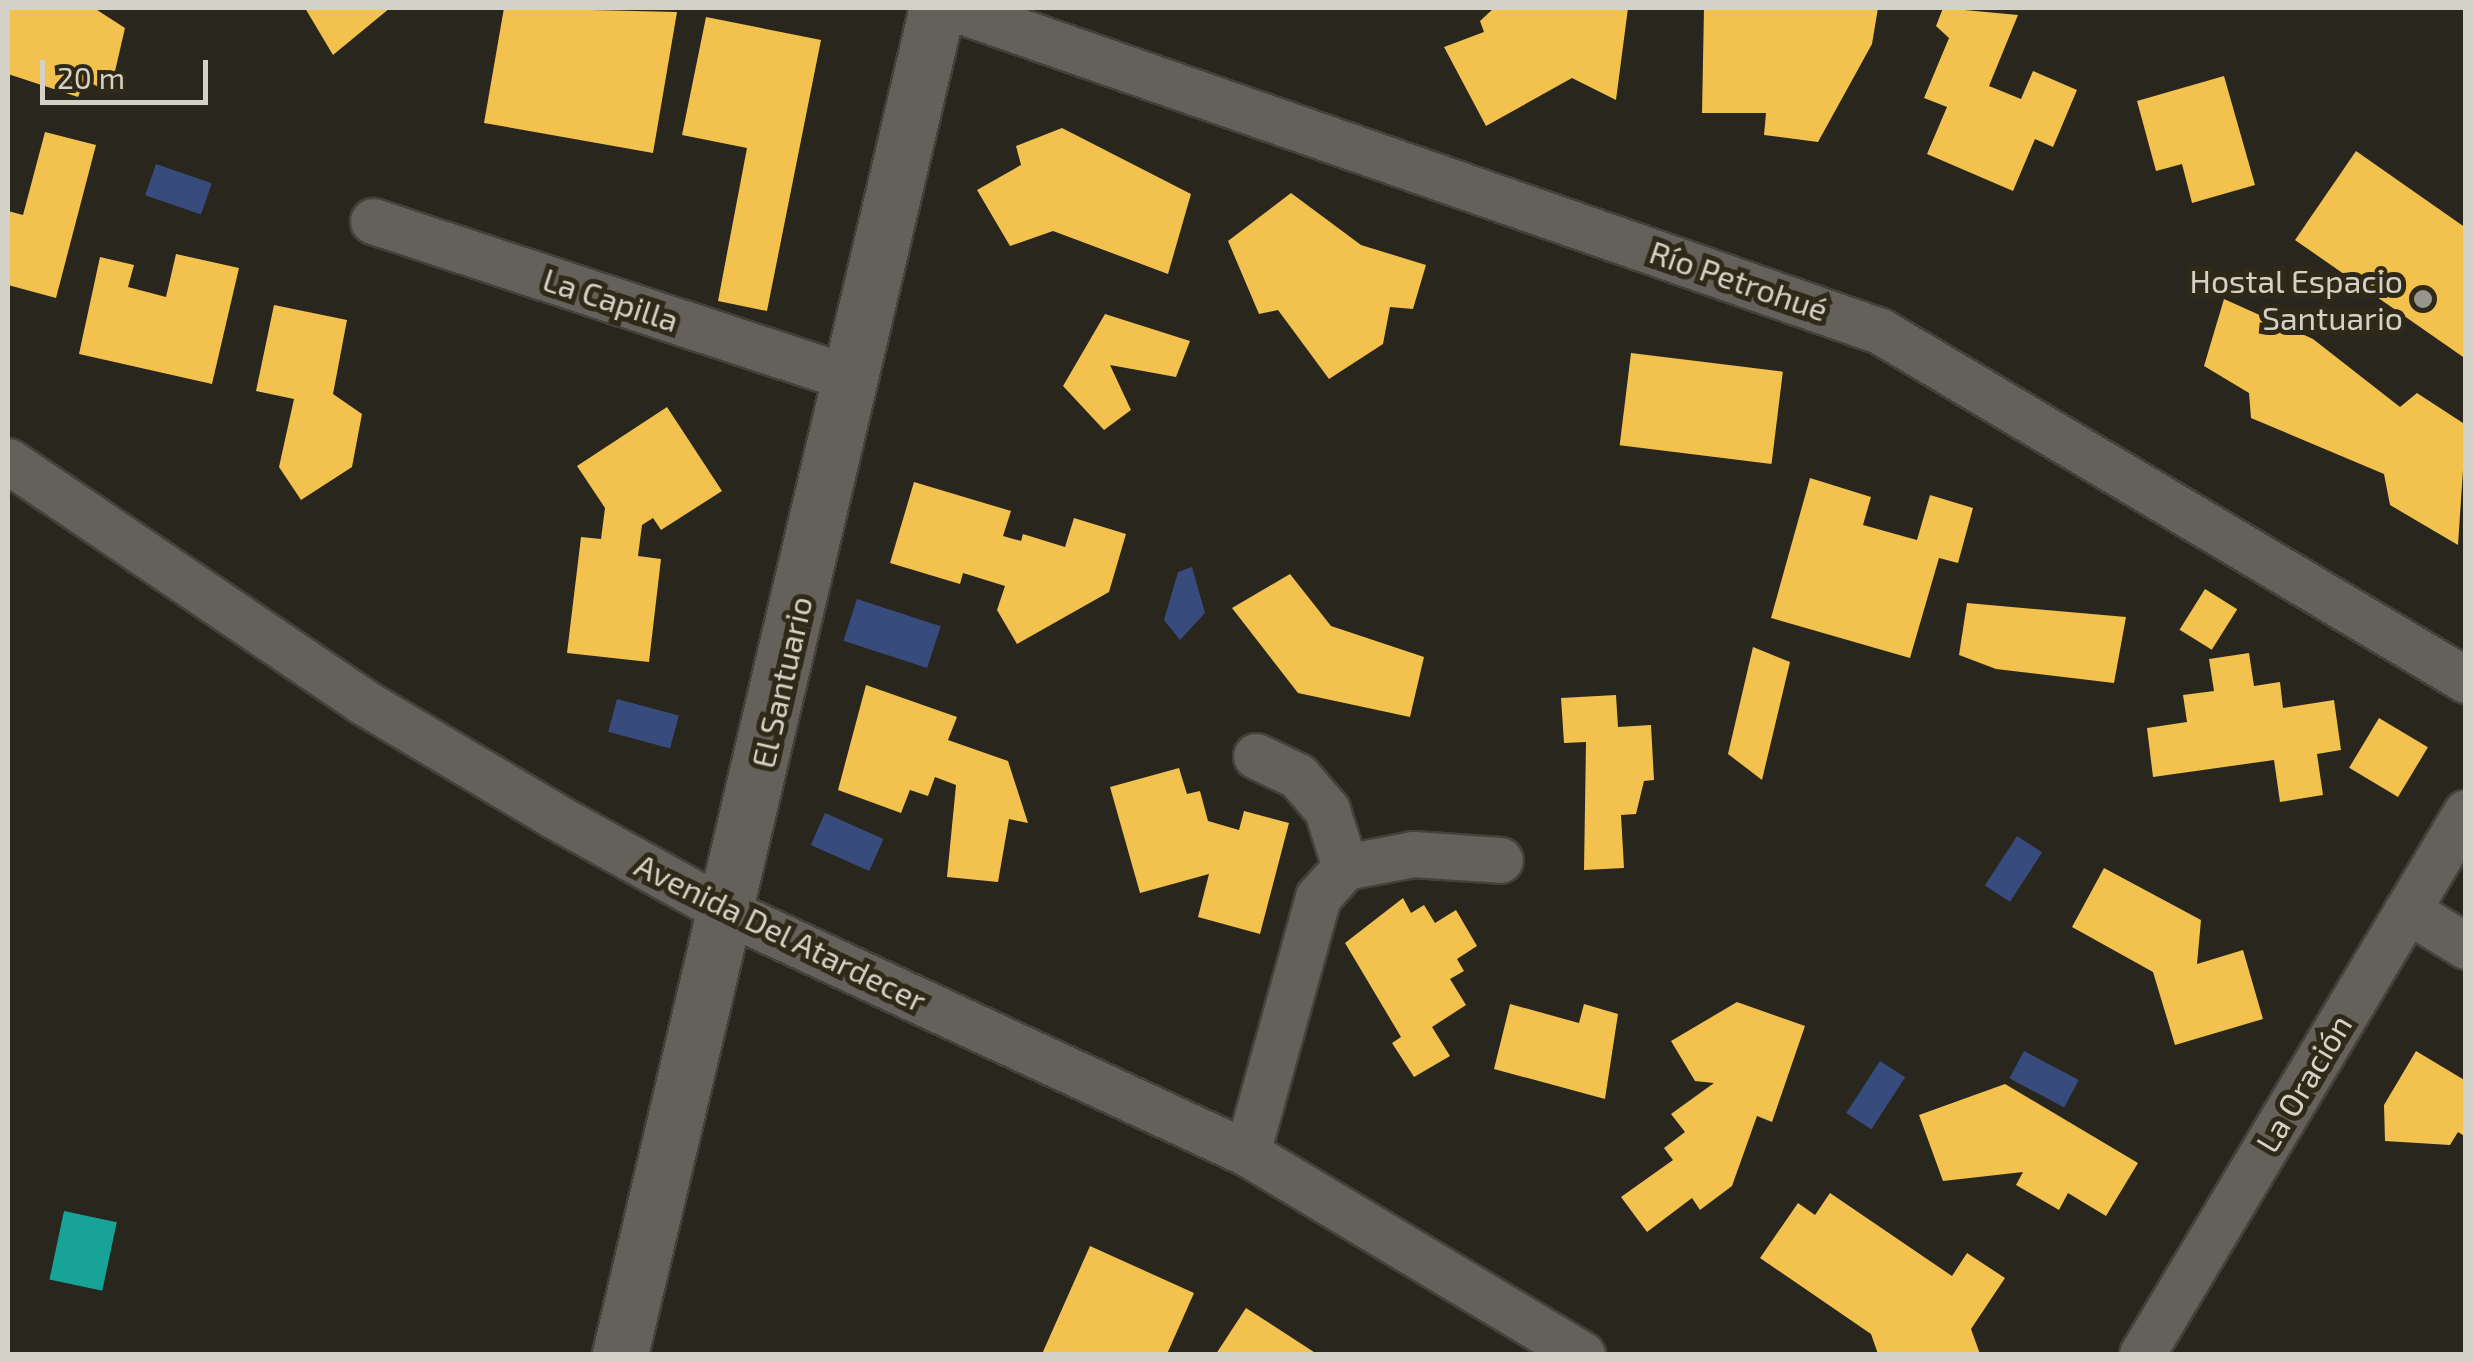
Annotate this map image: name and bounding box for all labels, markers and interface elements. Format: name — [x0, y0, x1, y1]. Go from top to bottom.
scale bar — [45, 40, 212, 102]
text: 20 m — [57, 59, 125, 95]
street label: Río Petrohué — [1645, 232, 1833, 328]
street label: La Capilla — [538, 259, 684, 339]
place label: Hostal Espacio Santuario — [2189, 262, 2403, 337]
marker: Hostal Espacio Santuario — [2412, 288, 2434, 310]
street label: El Santuario — [743, 592, 819, 772]
street label: Avenida Del Atardecer — [629, 844, 933, 1020]
street label: La Oración — [2247, 1007, 2359, 1159]

